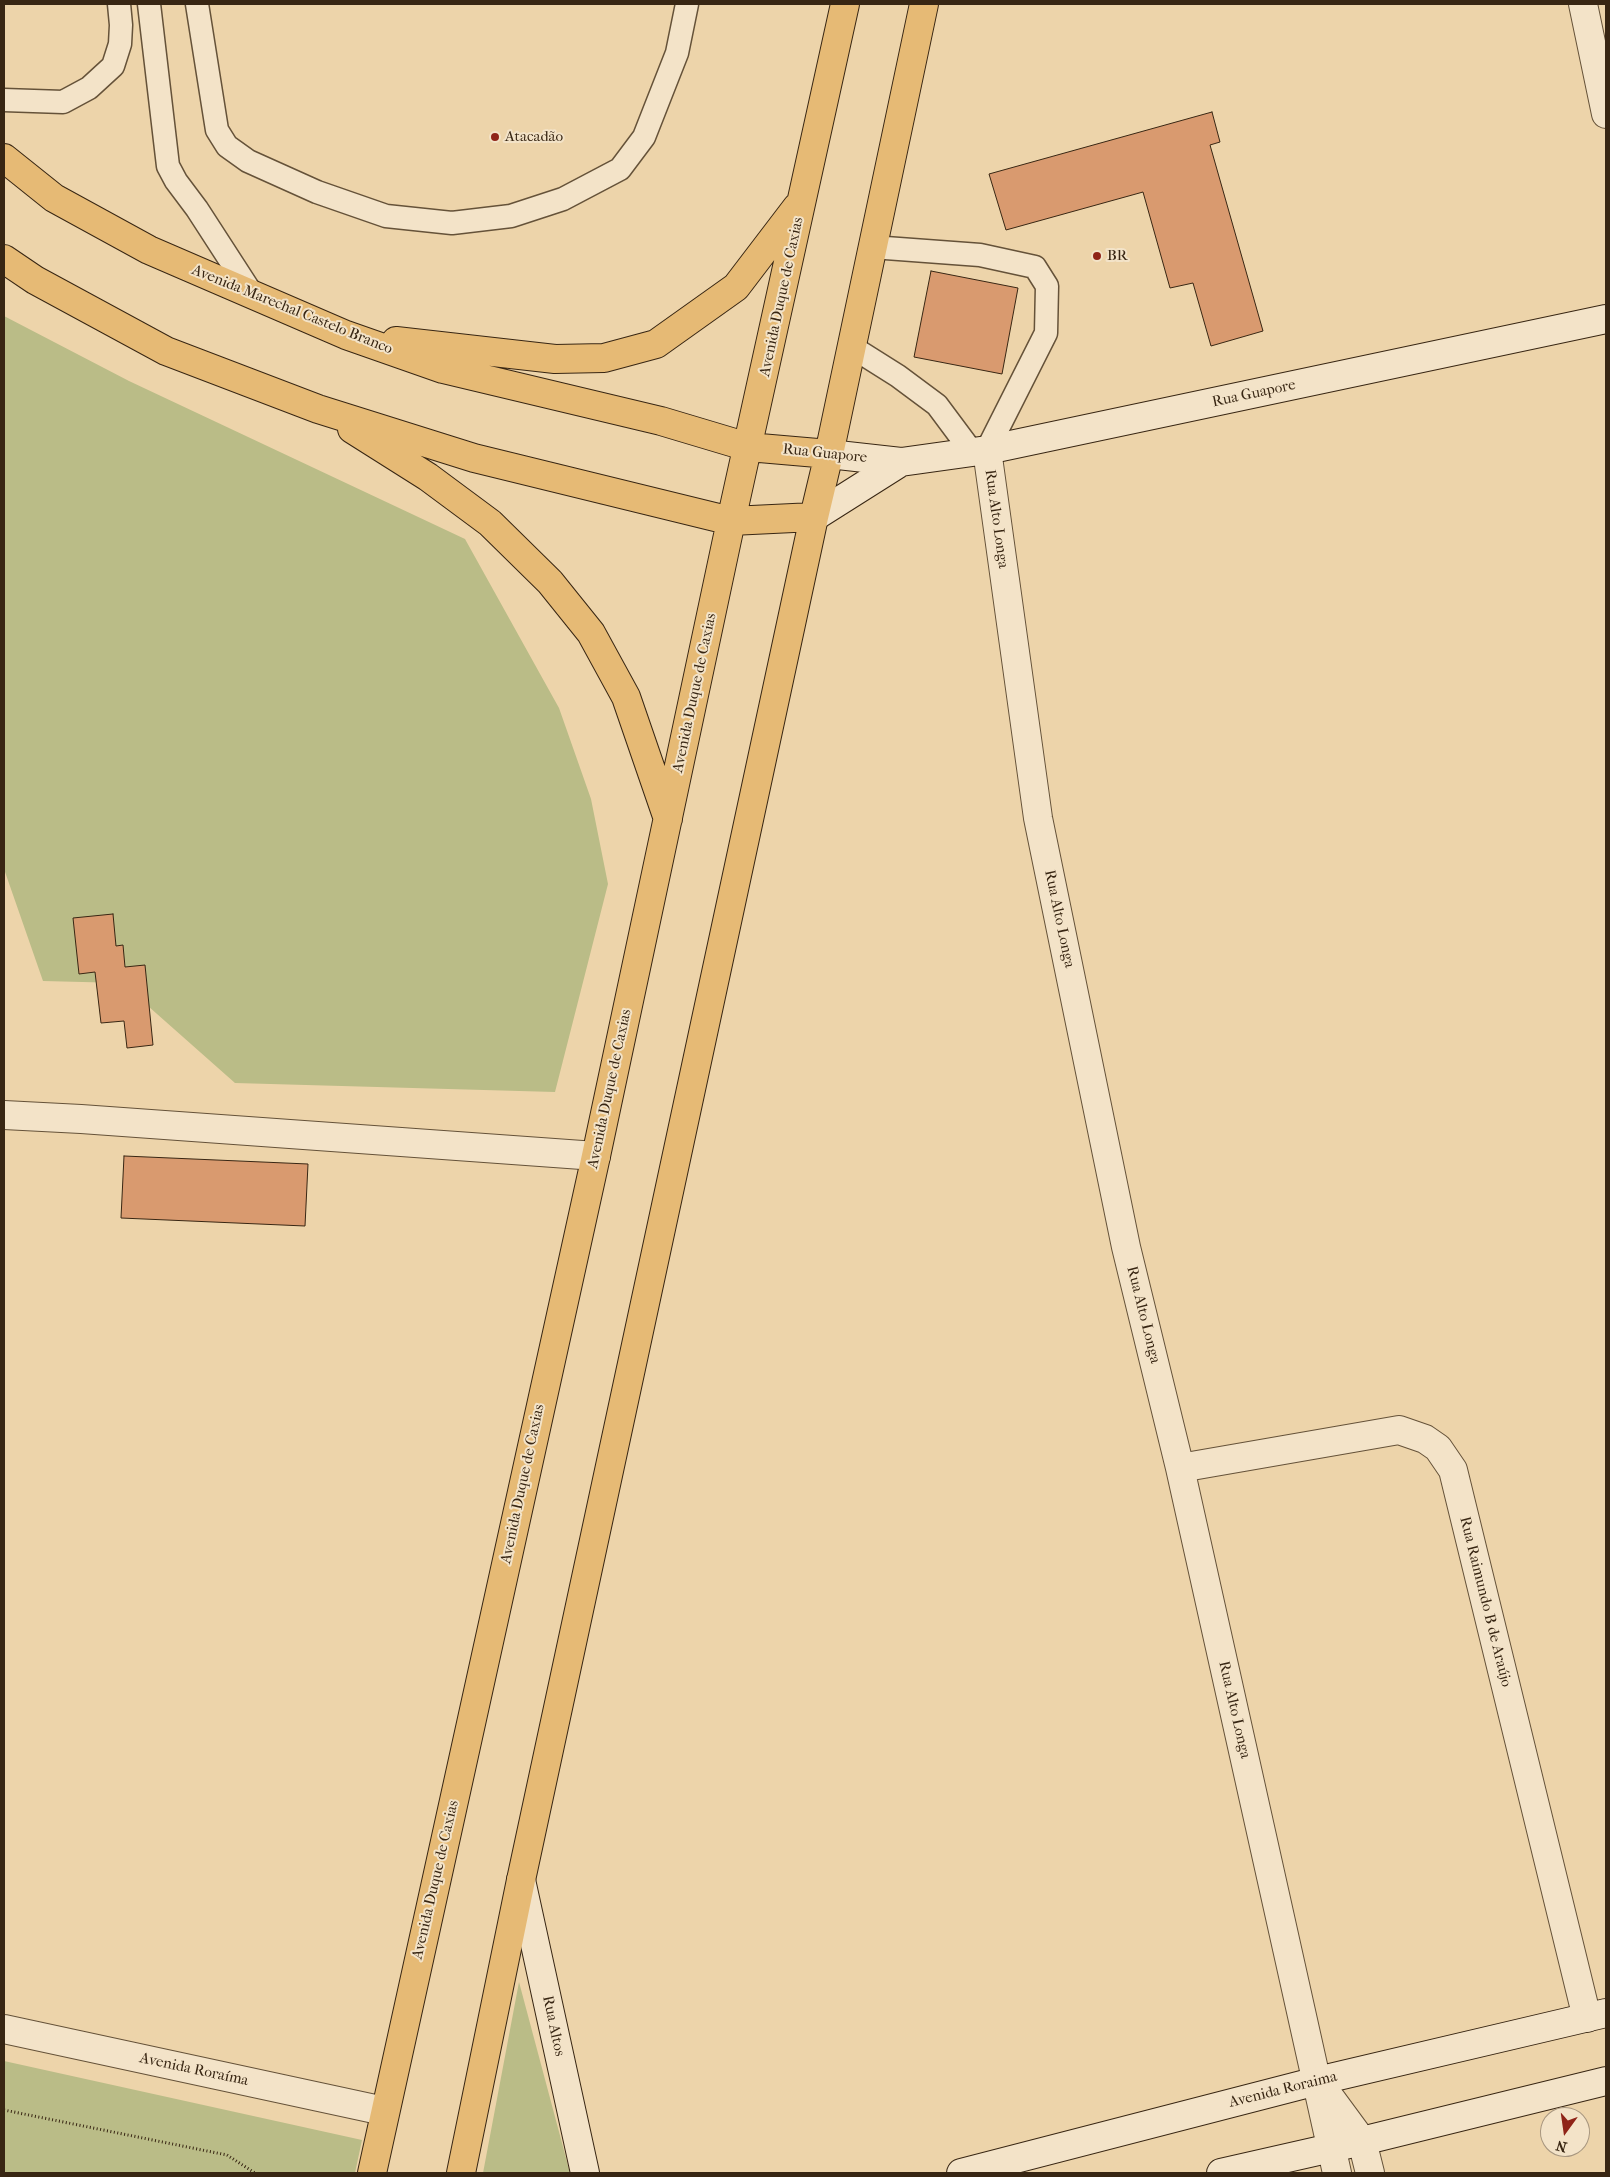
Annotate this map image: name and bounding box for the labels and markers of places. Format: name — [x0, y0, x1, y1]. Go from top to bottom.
place label: Atacadão — [505, 128, 563, 146]
marker: Atacadão — [489, 131, 501, 143]
place label: BR — [1107, 247, 1128, 265]
marker: BR — [1091, 250, 1103, 262]

